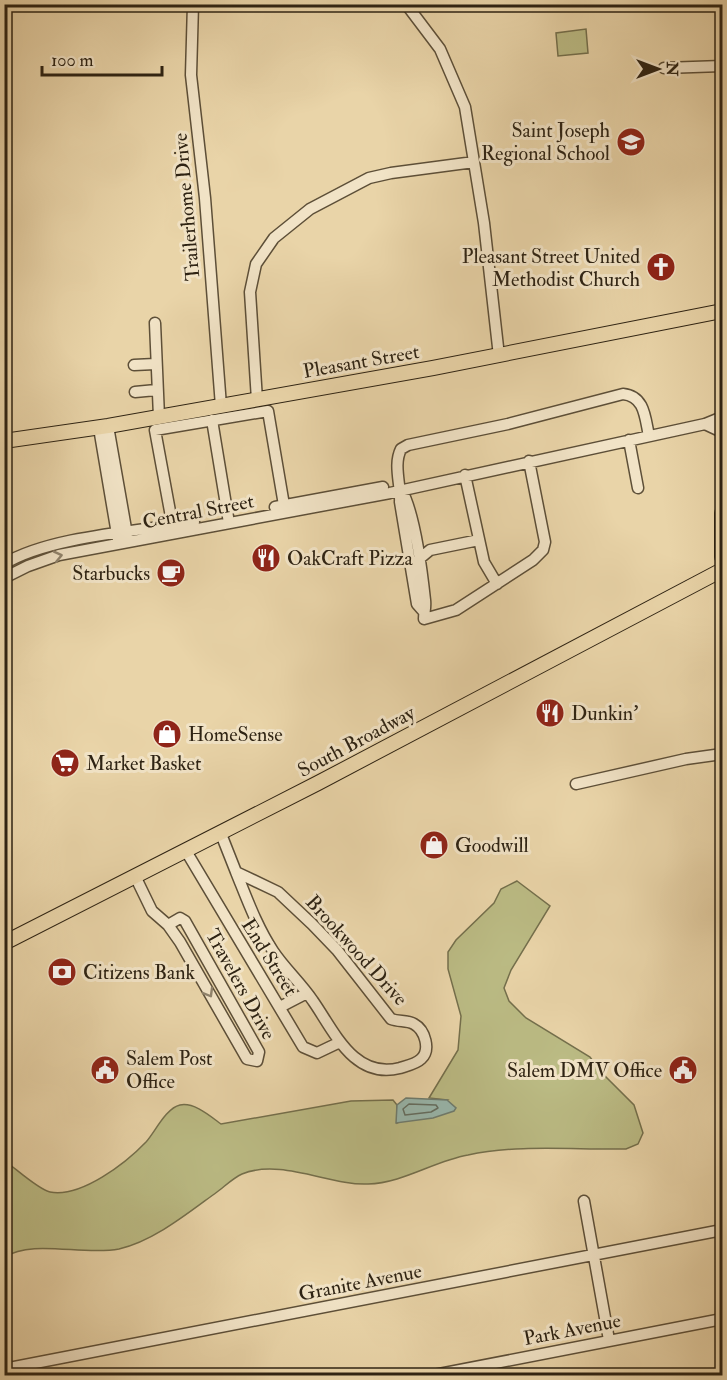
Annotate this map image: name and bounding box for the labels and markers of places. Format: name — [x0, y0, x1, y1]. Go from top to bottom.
place label: Saint Joseph Regional School — [481, 118, 611, 166]
school or university icon: Saint Joseph Regional School — [615, 126, 647, 158]
place label: Pleasant Street United Methodist Church — [462, 244, 641, 292]
church icon: Pleasant Street United Methodist Church — [645, 251, 677, 283]
restaurant icon: OakCraft Pizza — [250, 542, 282, 574]
place label: OakCraft Pizza — [287, 546, 414, 571]
cafe icon: Starbucks — [155, 557, 187, 589]
place label: Starbucks — [72, 561, 150, 586]
restaurant icon: Dunkin' — [534, 697, 566, 729]
place label: Dunkin' — [571, 701, 638, 726]
shop icon: HomeSense — [151, 718, 183, 750]
place label: HomeSense — [188, 722, 283, 747]
supermarket icon: Market Basket — [49, 747, 81, 779]
place label: Market Basket — [86, 751, 202, 776]
shop icon: Goodwill — [418, 829, 450, 861]
place label: Goodwill — [455, 833, 529, 858]
bank icon: Citizens Bank — [46, 956, 78, 988]
place label: Citizens Bank — [83, 960, 196, 985]
place label: Salem Post Office — [126, 1046, 213, 1094]
public building icon: Salem Post Office — [89, 1054, 121, 1086]
public building icon: Salem DMV Office — [667, 1054, 699, 1086]
place label: Salem DMV Office — [507, 1058, 662, 1083]

